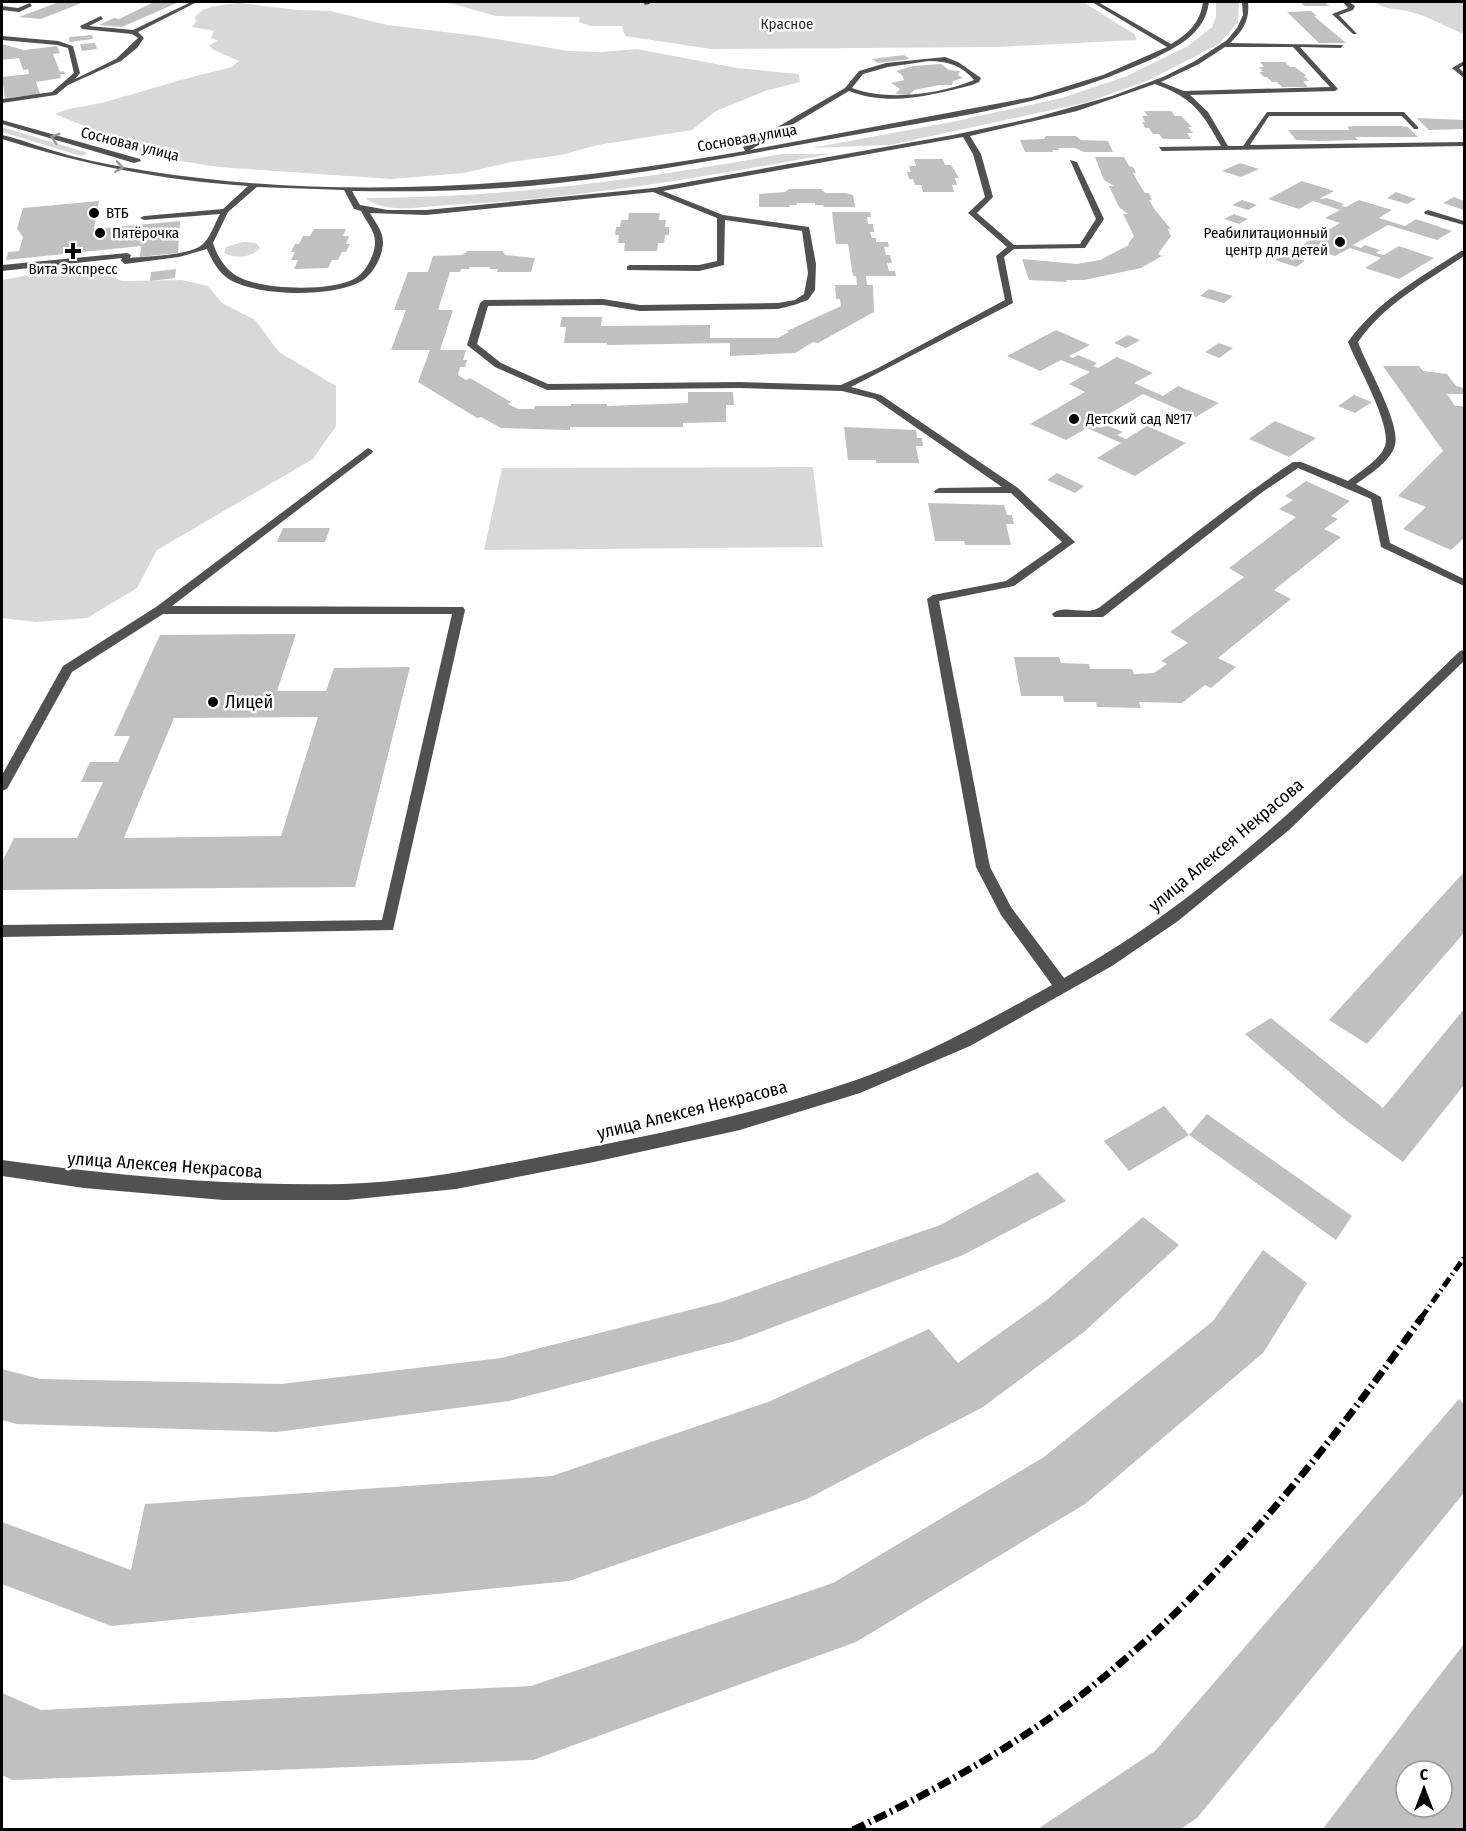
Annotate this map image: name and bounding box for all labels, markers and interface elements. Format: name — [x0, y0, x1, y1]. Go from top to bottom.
park label: Красное — [761, 15, 813, 33]
street label: Сосновая улица — [696, 120, 798, 156]
street label: Сосновая улица — [79, 123, 181, 165]
one-way arrow — [50, 133, 61, 145]
one-way arrow — [114, 161, 124, 173]
place label: ВТБ — [106, 204, 129, 222]
marker: ВТБ — [87, 206, 101, 220]
place label: Пятёрочка — [112, 224, 179, 242]
place label: Реабилитационный центр для детей — [1204, 224, 1328, 259]
marker: Пятёрочка — [93, 226, 107, 240]
marker: Реабилитационный центр для детей — [1333, 235, 1347, 249]
marker: Вита Экспресс — [66, 244, 80, 258]
place label: Вита Экспресс — [28, 260, 118, 278]
place label: Детский сад №17 — [1085, 410, 1192, 428]
marker: Детский сад №17 — [1067, 412, 1081, 426]
place label: Лицей — [225, 691, 273, 713]
marker: Лицей — [206, 695, 220, 709]
street label: улица Алексея Некрасова — [1144, 774, 1308, 916]
street label: улица Алексея Некрасова — [595, 1076, 790, 1144]
street label: улица Алексея Некрасова — [67, 1147, 263, 1183]
north arrow — [1394, 1759, 1454, 1819]
text: С — [1420, 1765, 1429, 1784]

